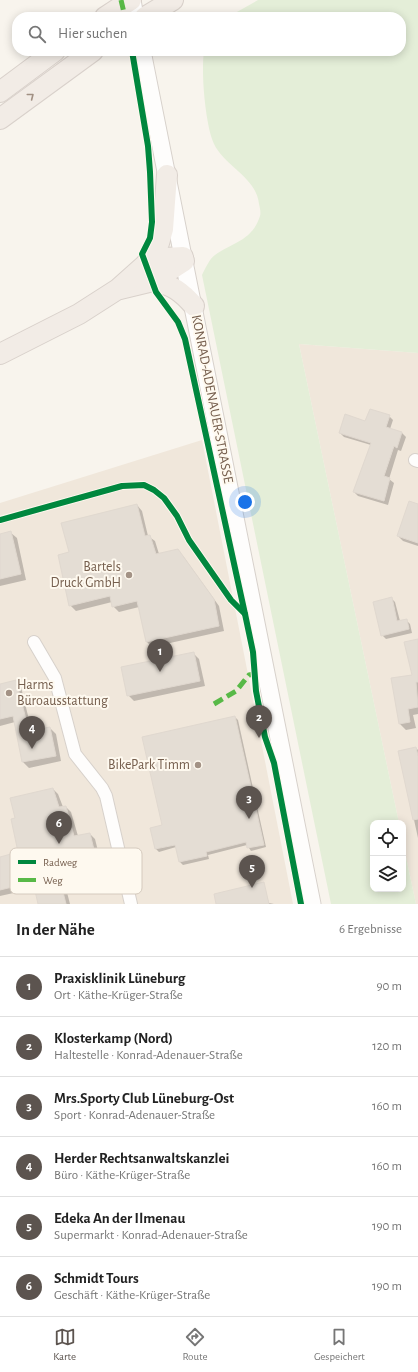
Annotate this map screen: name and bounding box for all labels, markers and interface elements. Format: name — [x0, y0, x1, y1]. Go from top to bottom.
search box — [12, 12, 406, 56]
icon: search — [26, 23, 48, 45]
text: Hier suchen — [58, 26, 128, 41]
one-way arrow — [26, 93, 33, 100]
street label: KONRAD-ADENAUER-STRASSE — [189, 314, 235, 485]
your location — [235, 492, 255, 512]
place label: Bartels Druck GmbH — [50, 560, 121, 590]
marker: Bartels Druck GmbH — [124, 570, 134, 580]
pin: 1 — [147, 639, 173, 672]
place label: Harms Büroausstattung — [17, 678, 108, 708]
marker: Harms Büroausstattung — [4, 688, 14, 698]
pin: 2 — [246, 705, 272, 738]
pin: 4 — [19, 716, 45, 749]
place label: BikePark Timm — [108, 758, 190, 772]
marker: BikePark Timm — [193, 760, 203, 770]
pin: 3 — [236, 786, 262, 819]
pin: 6 — [46, 811, 72, 844]
map controls — [370, 820, 406, 892]
button: locate — [370, 820, 406, 856]
legend — [10, 848, 142, 894]
pin: 5 — [239, 855, 265, 888]
button: layers — [370, 856, 406, 892]
text: Radweg — [43, 857, 78, 868]
text: Weg — [43, 875, 63, 886]
text: In der Nähe — [16, 921, 95, 938]
text: 6 Ergebnisse — [339, 923, 402, 936]
text: Praxisklinik Lüneburg — [54, 971, 185, 986]
text: 1 — [27, 980, 31, 993]
text: 90 m — [376, 980, 402, 993]
text: Ort · Käthe-Krüger-Straße — [54, 989, 183, 1002]
text: Klosterkamp (Nord) — [54, 1031, 173, 1046]
text: 2 — [26, 1040, 32, 1053]
text: 120 m — [372, 1040, 402, 1053]
text: Haltestelle · Konrad-Adenauer-Straße — [54, 1049, 243, 1062]
text: Mrs.Sporty Club Lüneburg-Ost — [54, 1091, 234, 1106]
text: 3 — [26, 1100, 32, 1113]
text: 160 m — [372, 1100, 402, 1113]
text: Sport · Konrad-Adenauer-Straße — [54, 1109, 215, 1122]
text: Herder Rechtsanwaltskanzlei — [54, 1151, 230, 1166]
text: 4 — [26, 1160, 32, 1173]
text: 160 m — [372, 1160, 402, 1173]
text: Büro · Käthe-Krüger-Straße — [54, 1169, 190, 1182]
text: Edeka An der Ilmenau — [54, 1211, 185, 1226]
text: 5 — [26, 1220, 32, 1233]
text: 190 m — [372, 1220, 402, 1233]
text: Supermarkt · Konrad-Adenauer-Straße — [54, 1229, 248, 1242]
text: Schmidt Tours — [54, 1271, 139, 1286]
text: 6 — [26, 1280, 32, 1293]
text: 190 m — [372, 1280, 402, 1293]
text: Geschäft · Käthe-Krüger-Straße — [54, 1289, 210, 1302]
tab: Karte — [53, 1326, 76, 1363]
tab: Route — [182, 1326, 208, 1363]
tab: Gespeichert — [314, 1326, 365, 1363]

